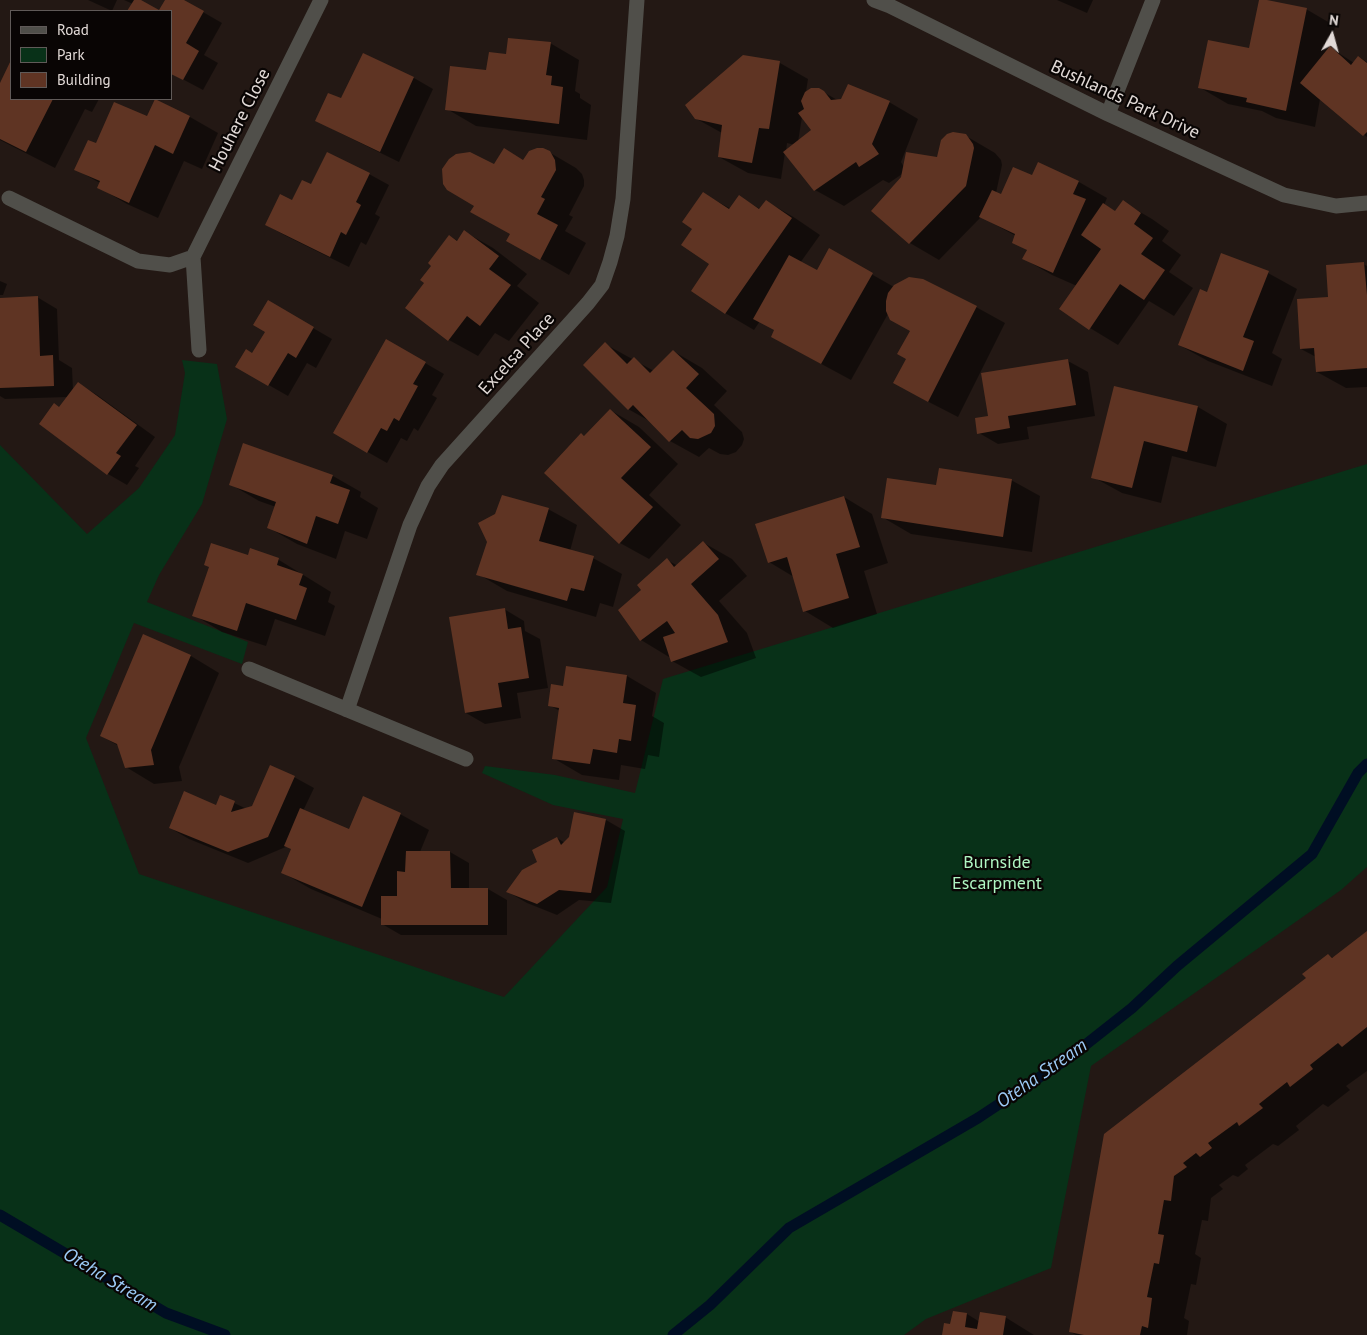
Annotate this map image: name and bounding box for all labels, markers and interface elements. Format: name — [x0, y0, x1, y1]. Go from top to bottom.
legend — [10, 10, 172, 100]
north arrow — [1307, 10, 1357, 60]
text: N — [1328, 11, 1339, 30]
text: Road — [57, 20, 89, 39]
text: Park — [57, 45, 85, 64]
street label: Bushlands Park Drive — [1047, 56, 1203, 144]
street label: Houhere Close — [205, 65, 275, 175]
text: Building — [57, 70, 111, 89]
street label: Excelsa Place — [475, 309, 559, 399]
park label: Burnside Escarpment — [952, 852, 1042, 894]
water label: Oteha Stream — [992, 1034, 1092, 1114]
water label: Oteha Stream — [59, 1243, 161, 1317]

